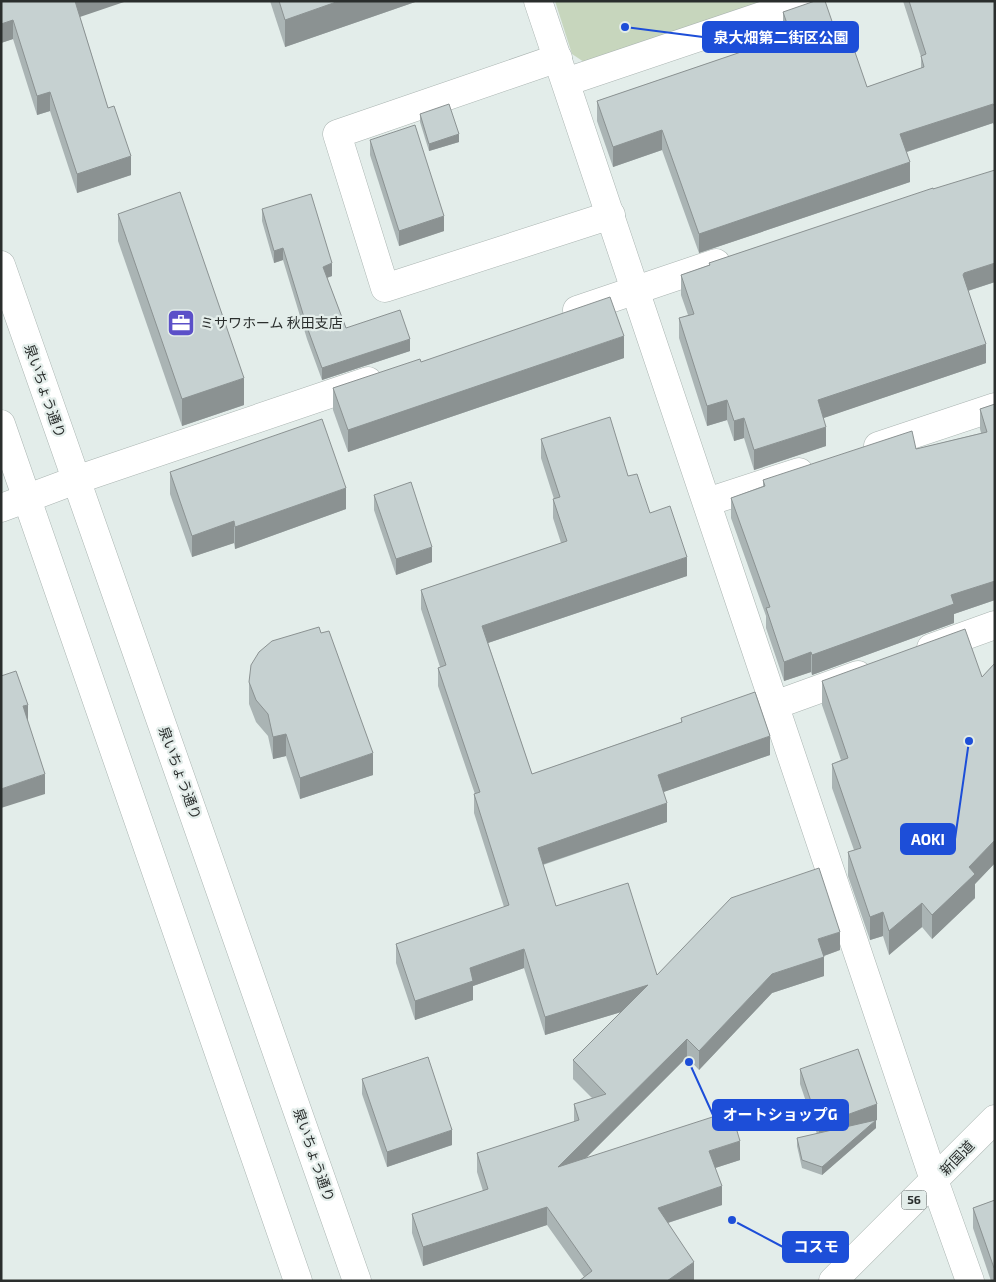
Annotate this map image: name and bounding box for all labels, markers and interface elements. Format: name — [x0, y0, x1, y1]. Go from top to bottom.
callout: 泉大畑第二街区公園 — [703, 22, 858, 52]
text: 泉大畑第二街区公園 — [713, 28, 849, 46]
office icon: ミサワホーム 秋田支店 — [166, 308, 196, 338]
place label: ミサワホーム 秋田支店 — [200, 314, 343, 331]
street label: 泉いちょう通り — [21, 342, 69, 440]
street label: 泉いちょう通り — [156, 724, 205, 822]
callout: AOKI — [901, 824, 955, 854]
text: AOKI — [911, 830, 945, 848]
callout: オートショップG — [713, 1100, 848, 1130]
text: オートショップG — [723, 1105, 837, 1123]
street label: 泉いちょう通り — [290, 1106, 338, 1204]
street label: 新国道 — [936, 1137, 977, 1179]
road number: 56 — [902, 1190, 926, 1210]
callout: コスモ — [783, 1232, 848, 1262]
text: コスモ — [793, 1237, 839, 1255]

